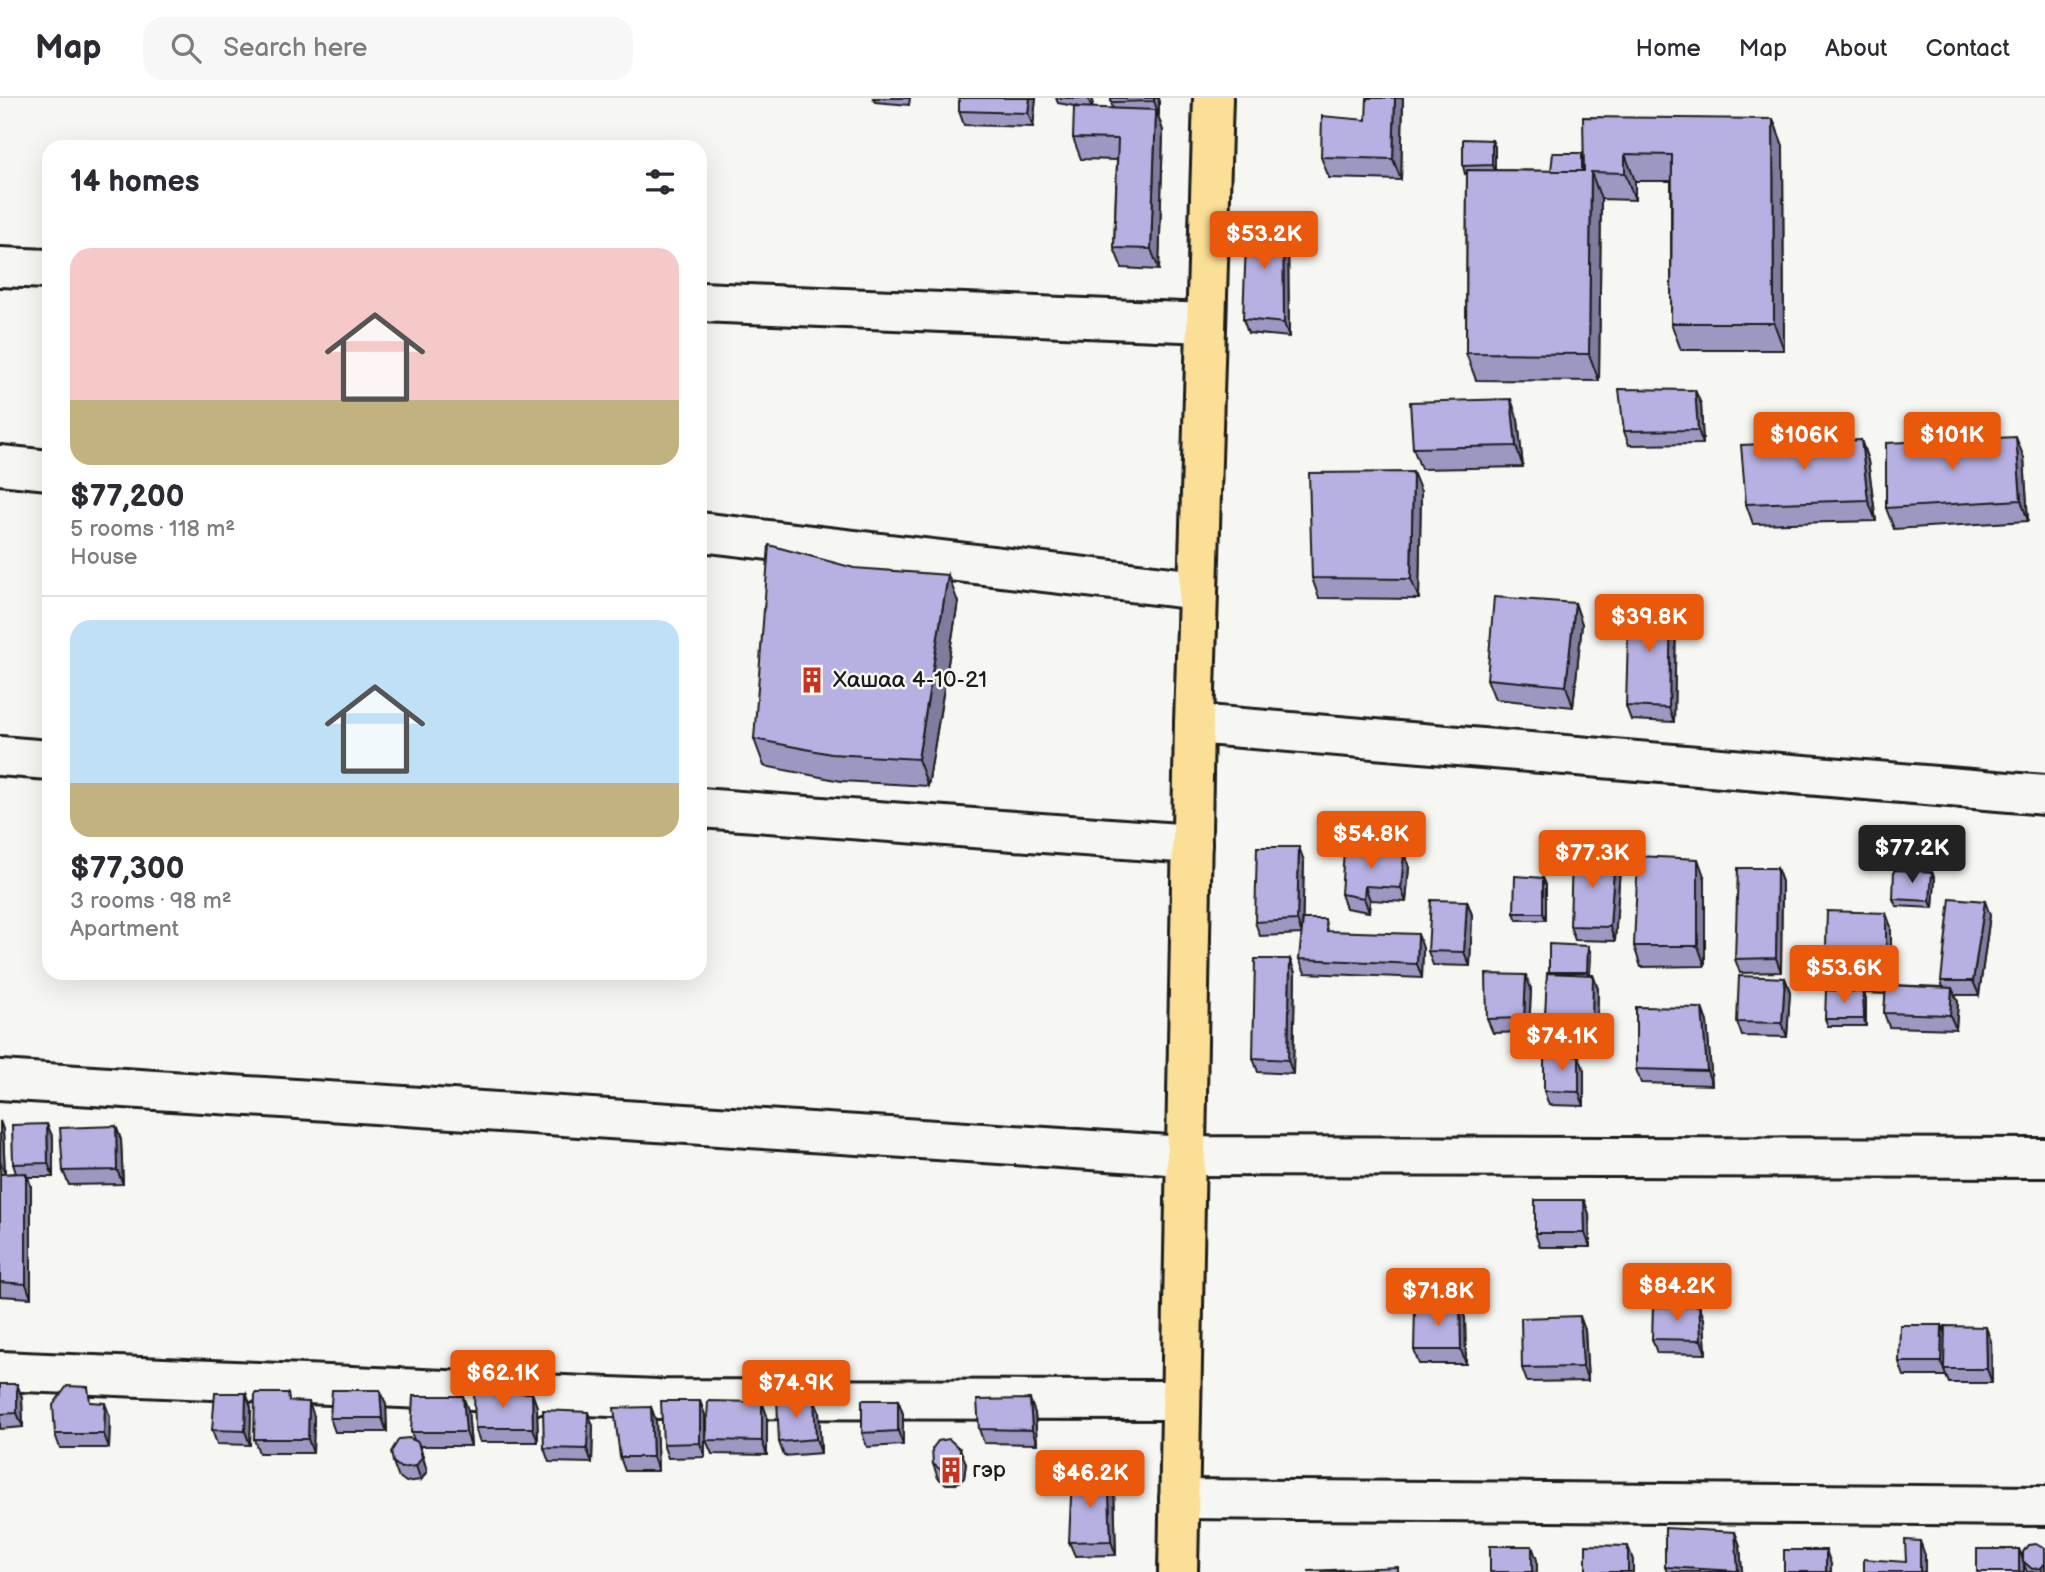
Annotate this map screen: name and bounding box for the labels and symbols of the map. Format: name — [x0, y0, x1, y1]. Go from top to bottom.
pin: $53.2K — [1207, 212, 1321, 271]
pin: $106K — [1755, 412, 1853, 472]
pin: $101K — [1903, 412, 2001, 472]
pin: $39.8K — [1592, 594, 1706, 654]
building icon: Хашаа 4-10-21 — [797, 665, 827, 695]
place label: Хашаа 4-10-21 — [833, 666, 987, 694]
pin: $54.8K — [1314, 812, 1428, 871]
pin: $77.2K — [1855, 826, 1969, 885]
pin: $77.3K — [1535, 830, 1649, 890]
pin: $53.6K — [1787, 946, 1901, 1005]
pin: $74.1K — [1505, 1014, 1619, 1073]
pin: $84.2K — [1620, 1264, 1734, 1323]
pin: $71.8K — [1381, 1268, 1495, 1328]
pin: $62.1K — [446, 1350, 560, 1410]
pin: $74.9K — [739, 1360, 853, 1420]
pin: $46.2K — [1033, 1450, 1147, 1510]
building icon: гэр — [936, 1455, 966, 1485]
place label: гэр — [972, 1456, 1006, 1484]

